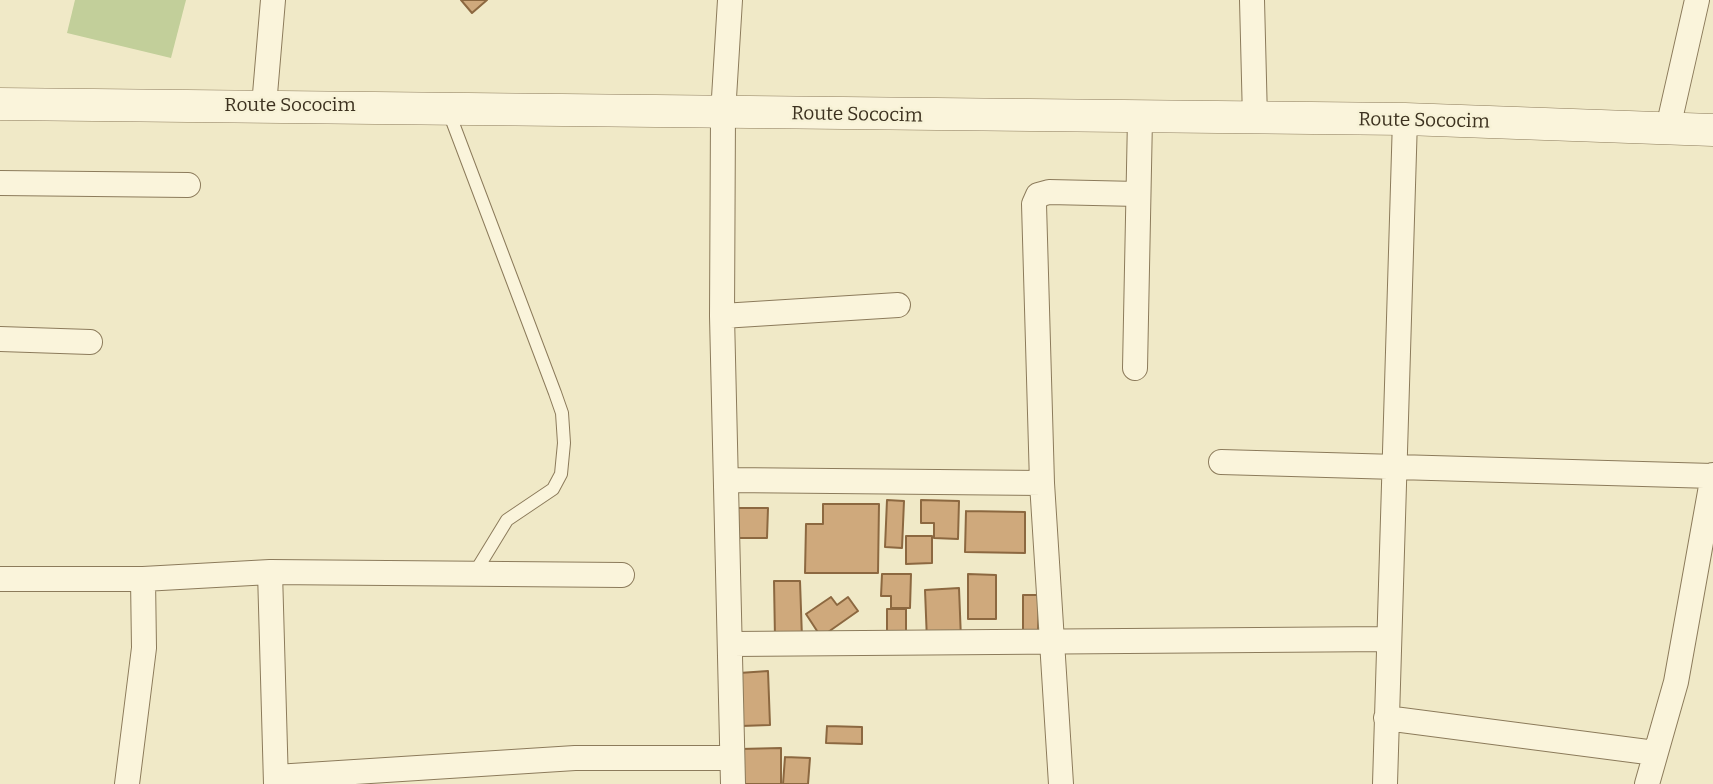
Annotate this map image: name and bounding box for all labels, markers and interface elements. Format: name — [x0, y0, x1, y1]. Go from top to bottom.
street label: Route Sococim — [224, 95, 356, 117]
street label: Route Sococim — [791, 102, 923, 128]
street label: Route Sococim — [1358, 108, 1490, 134]

